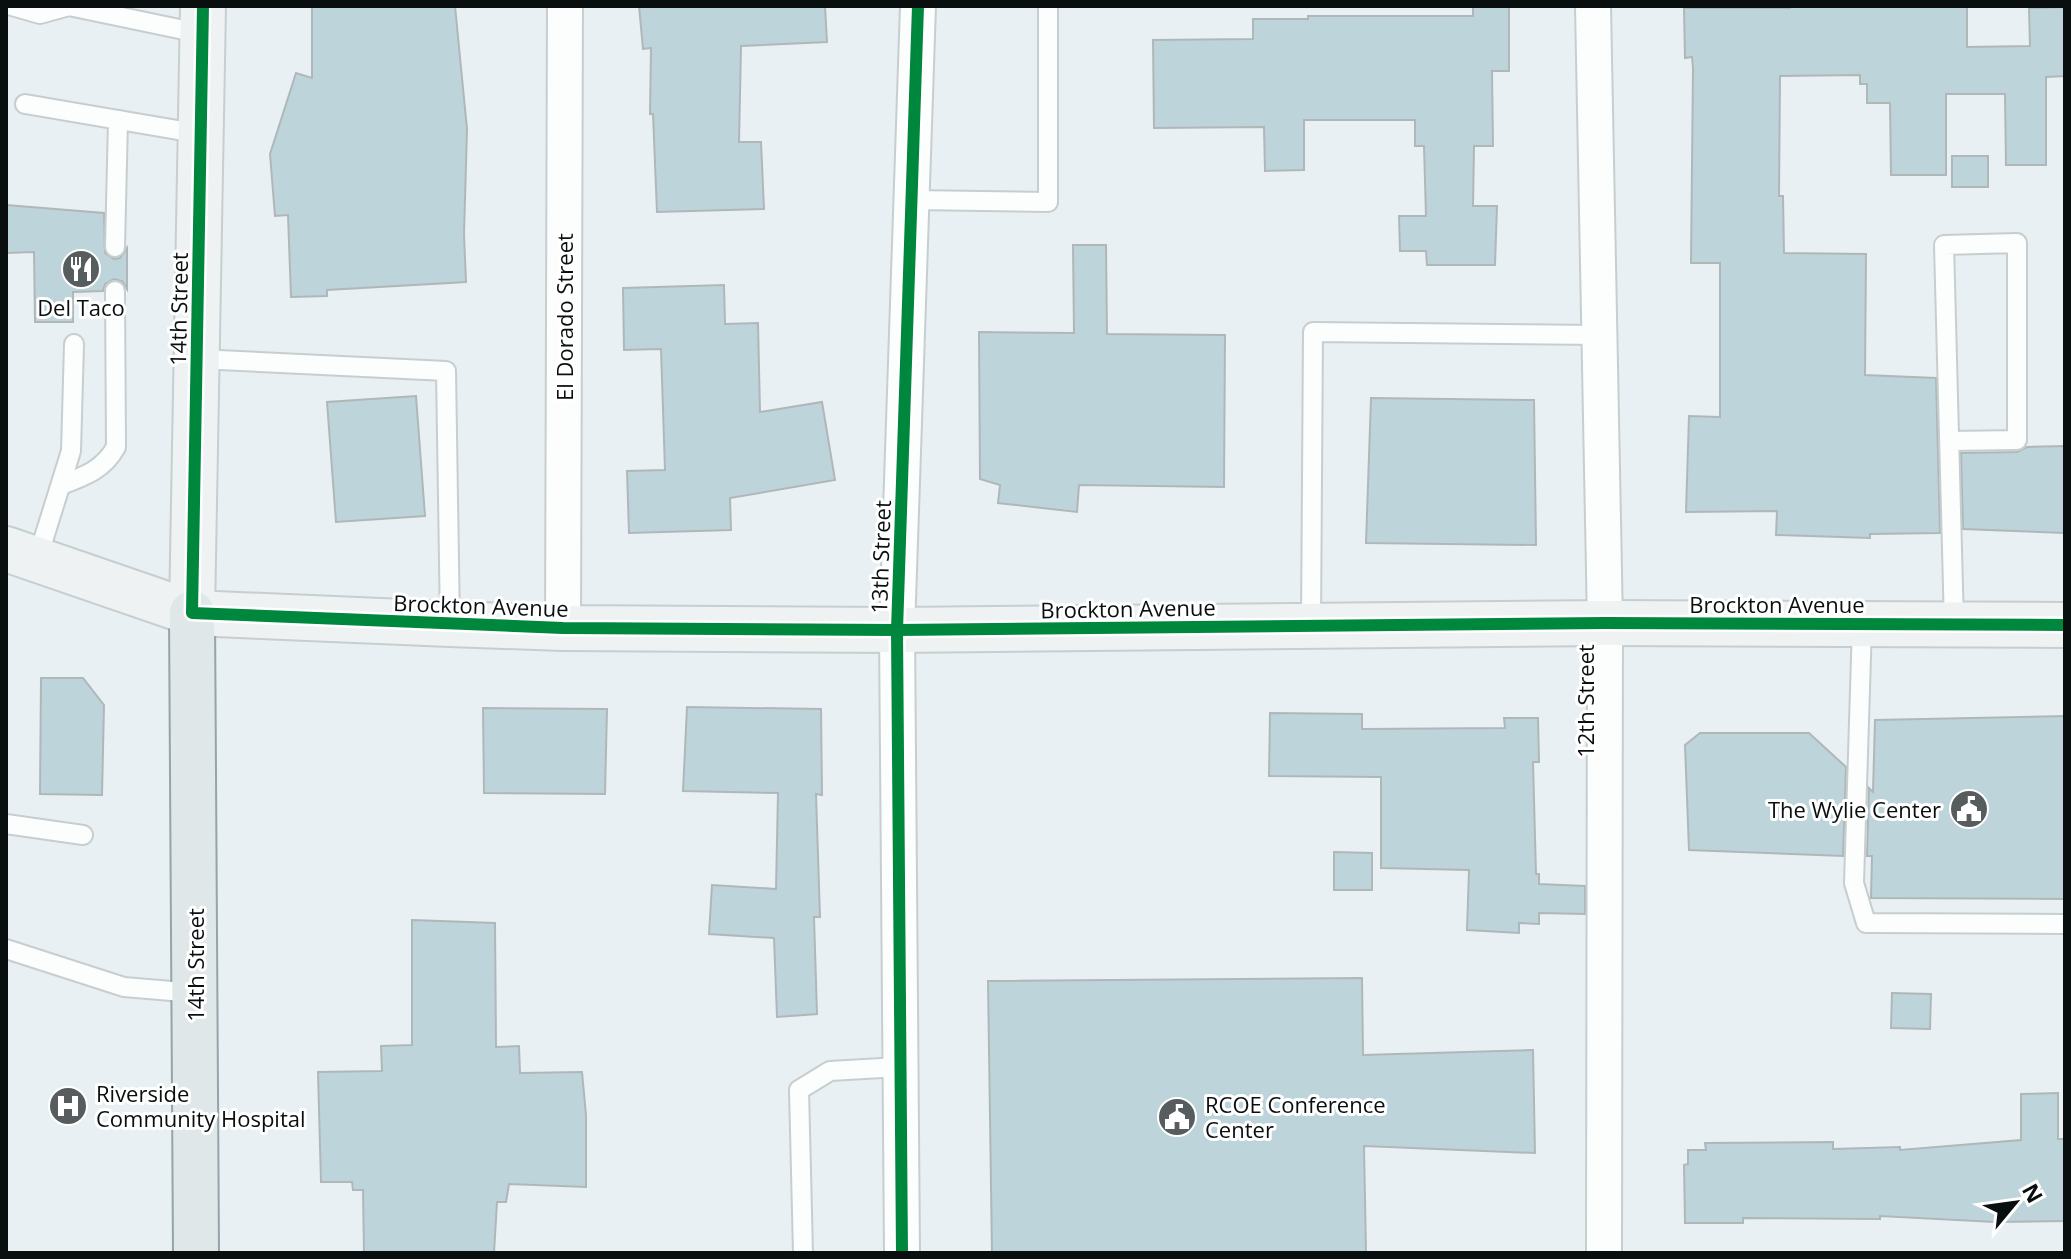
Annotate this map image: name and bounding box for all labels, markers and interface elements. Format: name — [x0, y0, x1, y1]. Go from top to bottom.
street label: El Dorado Street — [549, 233, 579, 401]
restaurant icon: Del Taco — [60, 248, 102, 290]
street label: 14th Street — [162, 252, 194, 366]
place label: Del Taco — [37, 292, 125, 322]
street label: 13th Street — [863, 500, 897, 614]
street label: Brockton Avenue — [393, 587, 569, 623]
street label: Brockton Avenue — [1689, 589, 1865, 619]
street label: Brockton Avenue — [1040, 591, 1216, 625]
street label: 12th Street — [1570, 644, 1600, 758]
public building icon: The Wylie Center — [1948, 788, 1990, 830]
place label: The Wylie Center — [1768, 794, 1941, 824]
street label: 14th Street — [180, 908, 210, 1022]
place label: Riverside Community Hospital — [96, 1078, 306, 1133]
hospital icon: Riverside Community Hospital — [47, 1085, 89, 1127]
place label: RCOE Conference Center — [1205, 1089, 1386, 1144]
public building icon: RCOE Conference Center — [1156, 1096, 1198, 1138]
north arrow — [1975, 1163, 2055, 1243]
text: N — [2016, 1178, 2051, 1208]

